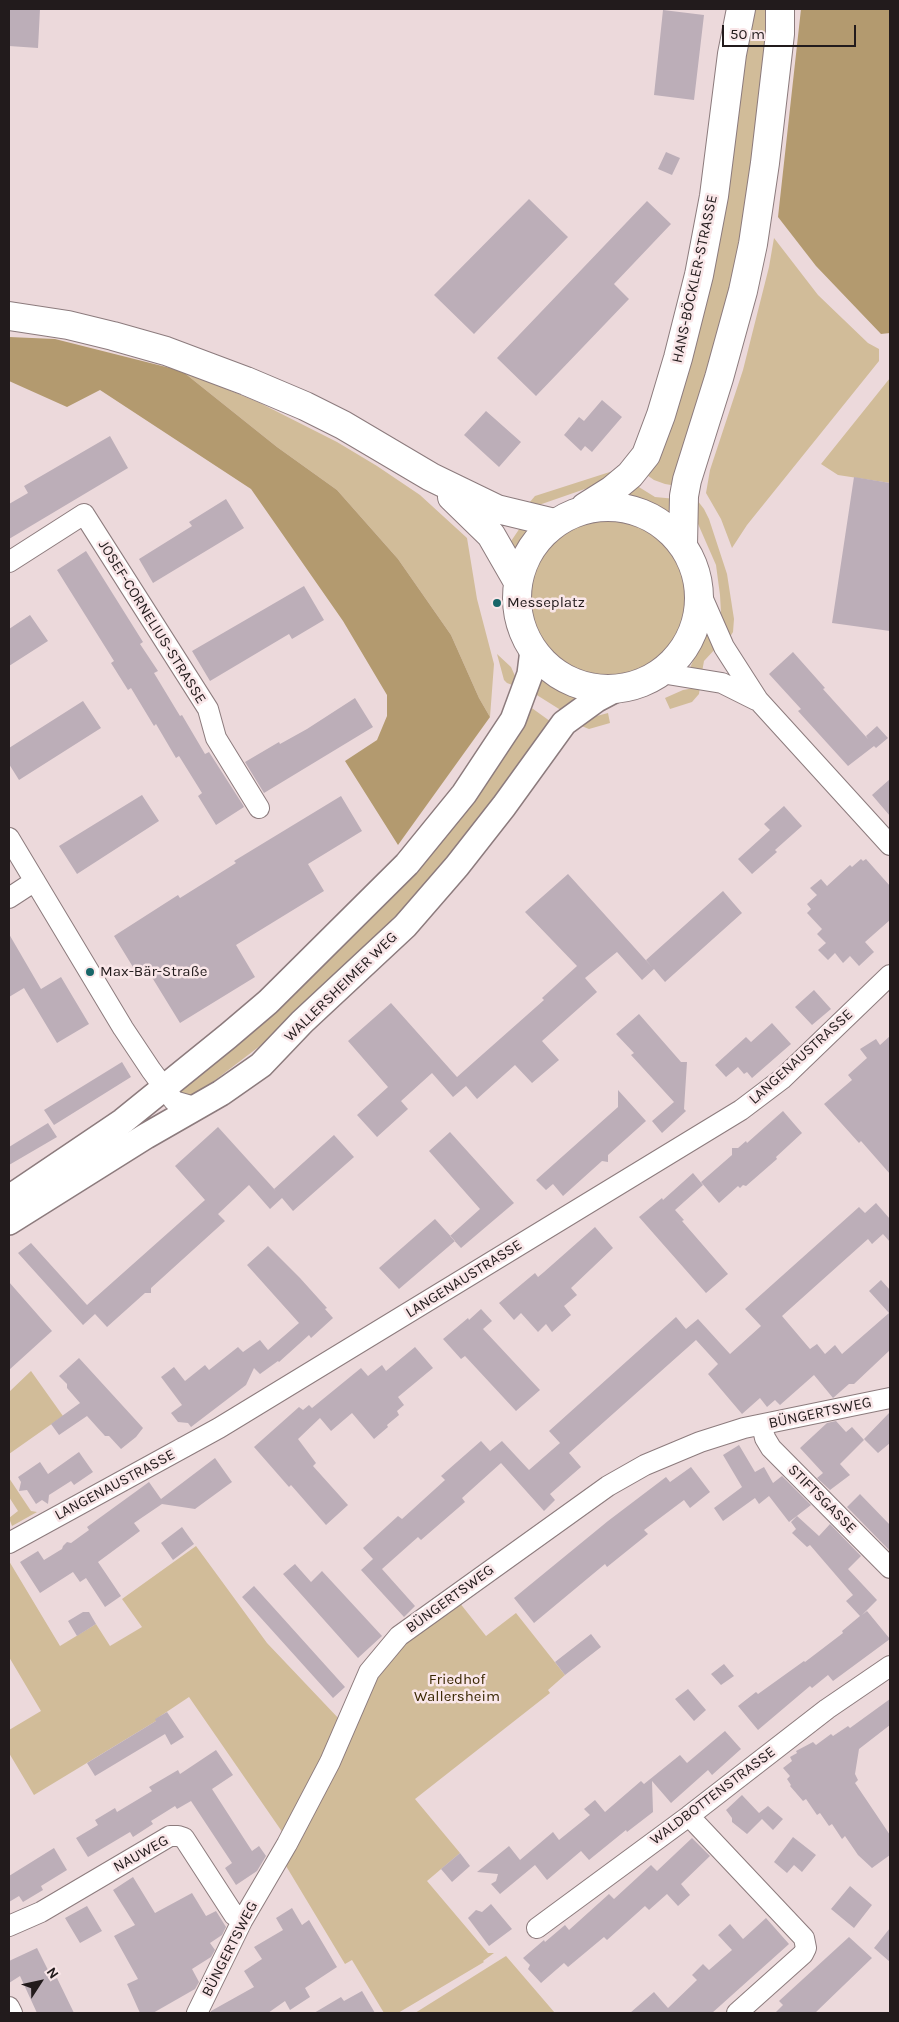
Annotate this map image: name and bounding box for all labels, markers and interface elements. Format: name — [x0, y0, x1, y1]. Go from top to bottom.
scale bar — [724, 15, 858, 47]
text: 50 m — [730, 25, 765, 43]
street label: HANS-BÖCKLER-STRASSE — [668, 193, 722, 365]
street label: JOSEF-CORNELIUS-STRASSE — [94, 537, 210, 707]
place label: Messeplatz — [507, 594, 585, 612]
marker: Messeplatz — [491, 597, 503, 609]
street label: WALLERSHEIMER WEG — [281, 928, 401, 1046]
place label: Max-Bär-Straße — [100, 963, 207, 981]
marker: Max-Bär-Straße — [84, 966, 96, 978]
street label: LANGENAUSTRASSE — [745, 1006, 857, 1108]
street label: LANGENAUSTRASSE — [403, 1236, 525, 1322]
street label: BÜNGERTSWEG — [767, 1393, 873, 1433]
street label: LANGENAUSTRASSE — [52, 1446, 178, 1524]
street label: STIFTSGASSE — [784, 1461, 860, 1537]
street label: BÜNGERTSWEG — [402, 1561, 498, 1637]
park label: Friedhof Wallersheim — [414, 1671, 500, 1706]
street label: WALDBOTTENSTRASSE — [647, 1743, 779, 1849]
street label: NAUWEG — [110, 1832, 172, 1876]
street label: BÜNGERTSWEG — [198, 1898, 262, 2000]
north arrow — [15, 1957, 65, 2007]
text: N — [43, 1964, 63, 1982]

